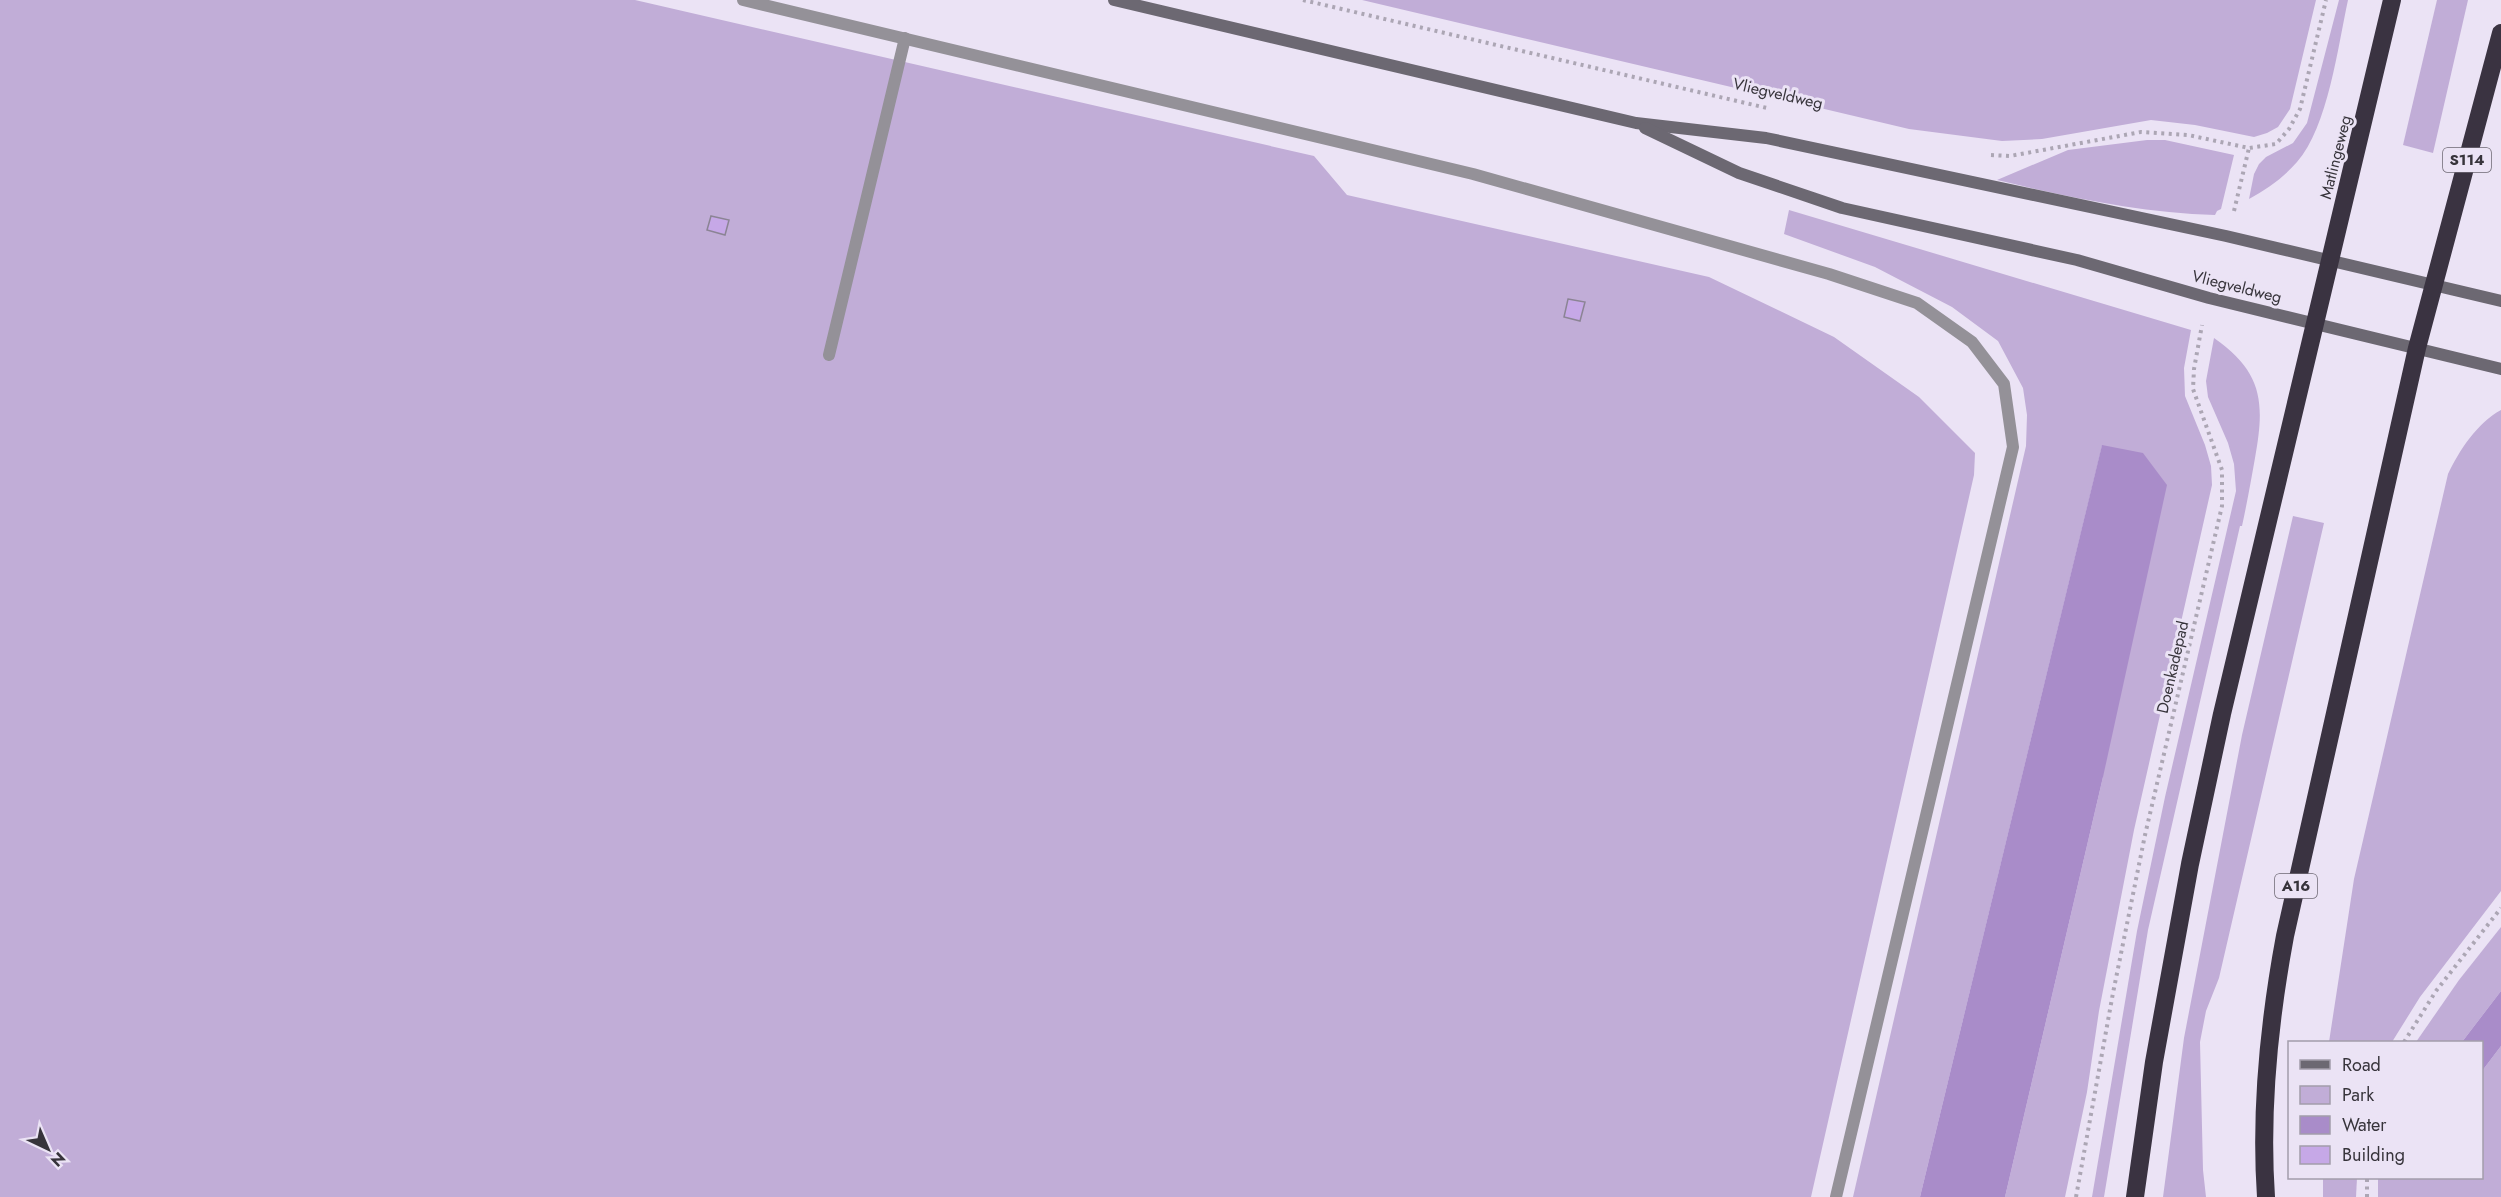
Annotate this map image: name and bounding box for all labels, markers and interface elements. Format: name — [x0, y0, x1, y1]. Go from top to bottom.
street label: Vliegveldweg — [1731, 72, 1825, 115]
street label: Matlingeweg — [2314, 113, 2357, 202]
road number: S114 — [2443, 148, 2491, 172]
street label: Vliegveldweg — [2190, 264, 2284, 309]
street label: Doenkadepad — [2151, 619, 2194, 716]
road number: A16 — [2275, 874, 2317, 898]
legend — [2288, 1041, 2483, 1179]
text: Road — [2342, 1052, 2381, 1078]
text: Park — [2342, 1082, 2374, 1108]
text: Water — [2342, 1112, 2387, 1138]
north arrow — [18, 1119, 78, 1179]
text: Building — [2342, 1142, 2405, 1168]
text: N — [46, 1147, 71, 1172]

